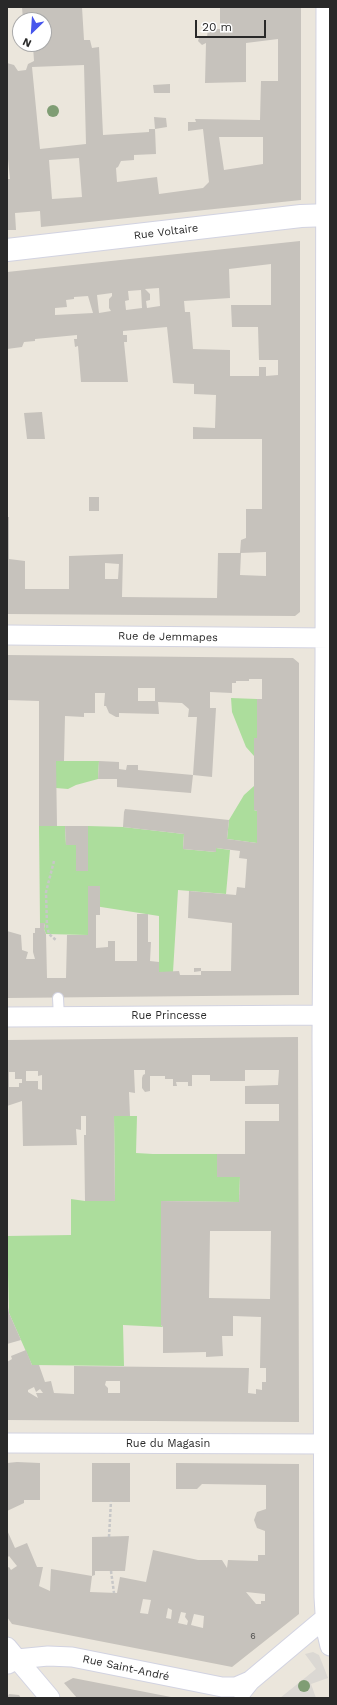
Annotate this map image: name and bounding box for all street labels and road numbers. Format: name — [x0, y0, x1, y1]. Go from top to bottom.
street label: Rue Voltaire — [133, 221, 199, 243]
street label: Rue de Jemmapes — [118, 630, 218, 644]
street label: Rue Princesse — [131, 1009, 207, 1023]
street label: Rue du Magasin — [126, 1437, 210, 1451]
street label: Rue Saint-André — [81, 1652, 171, 1684]

